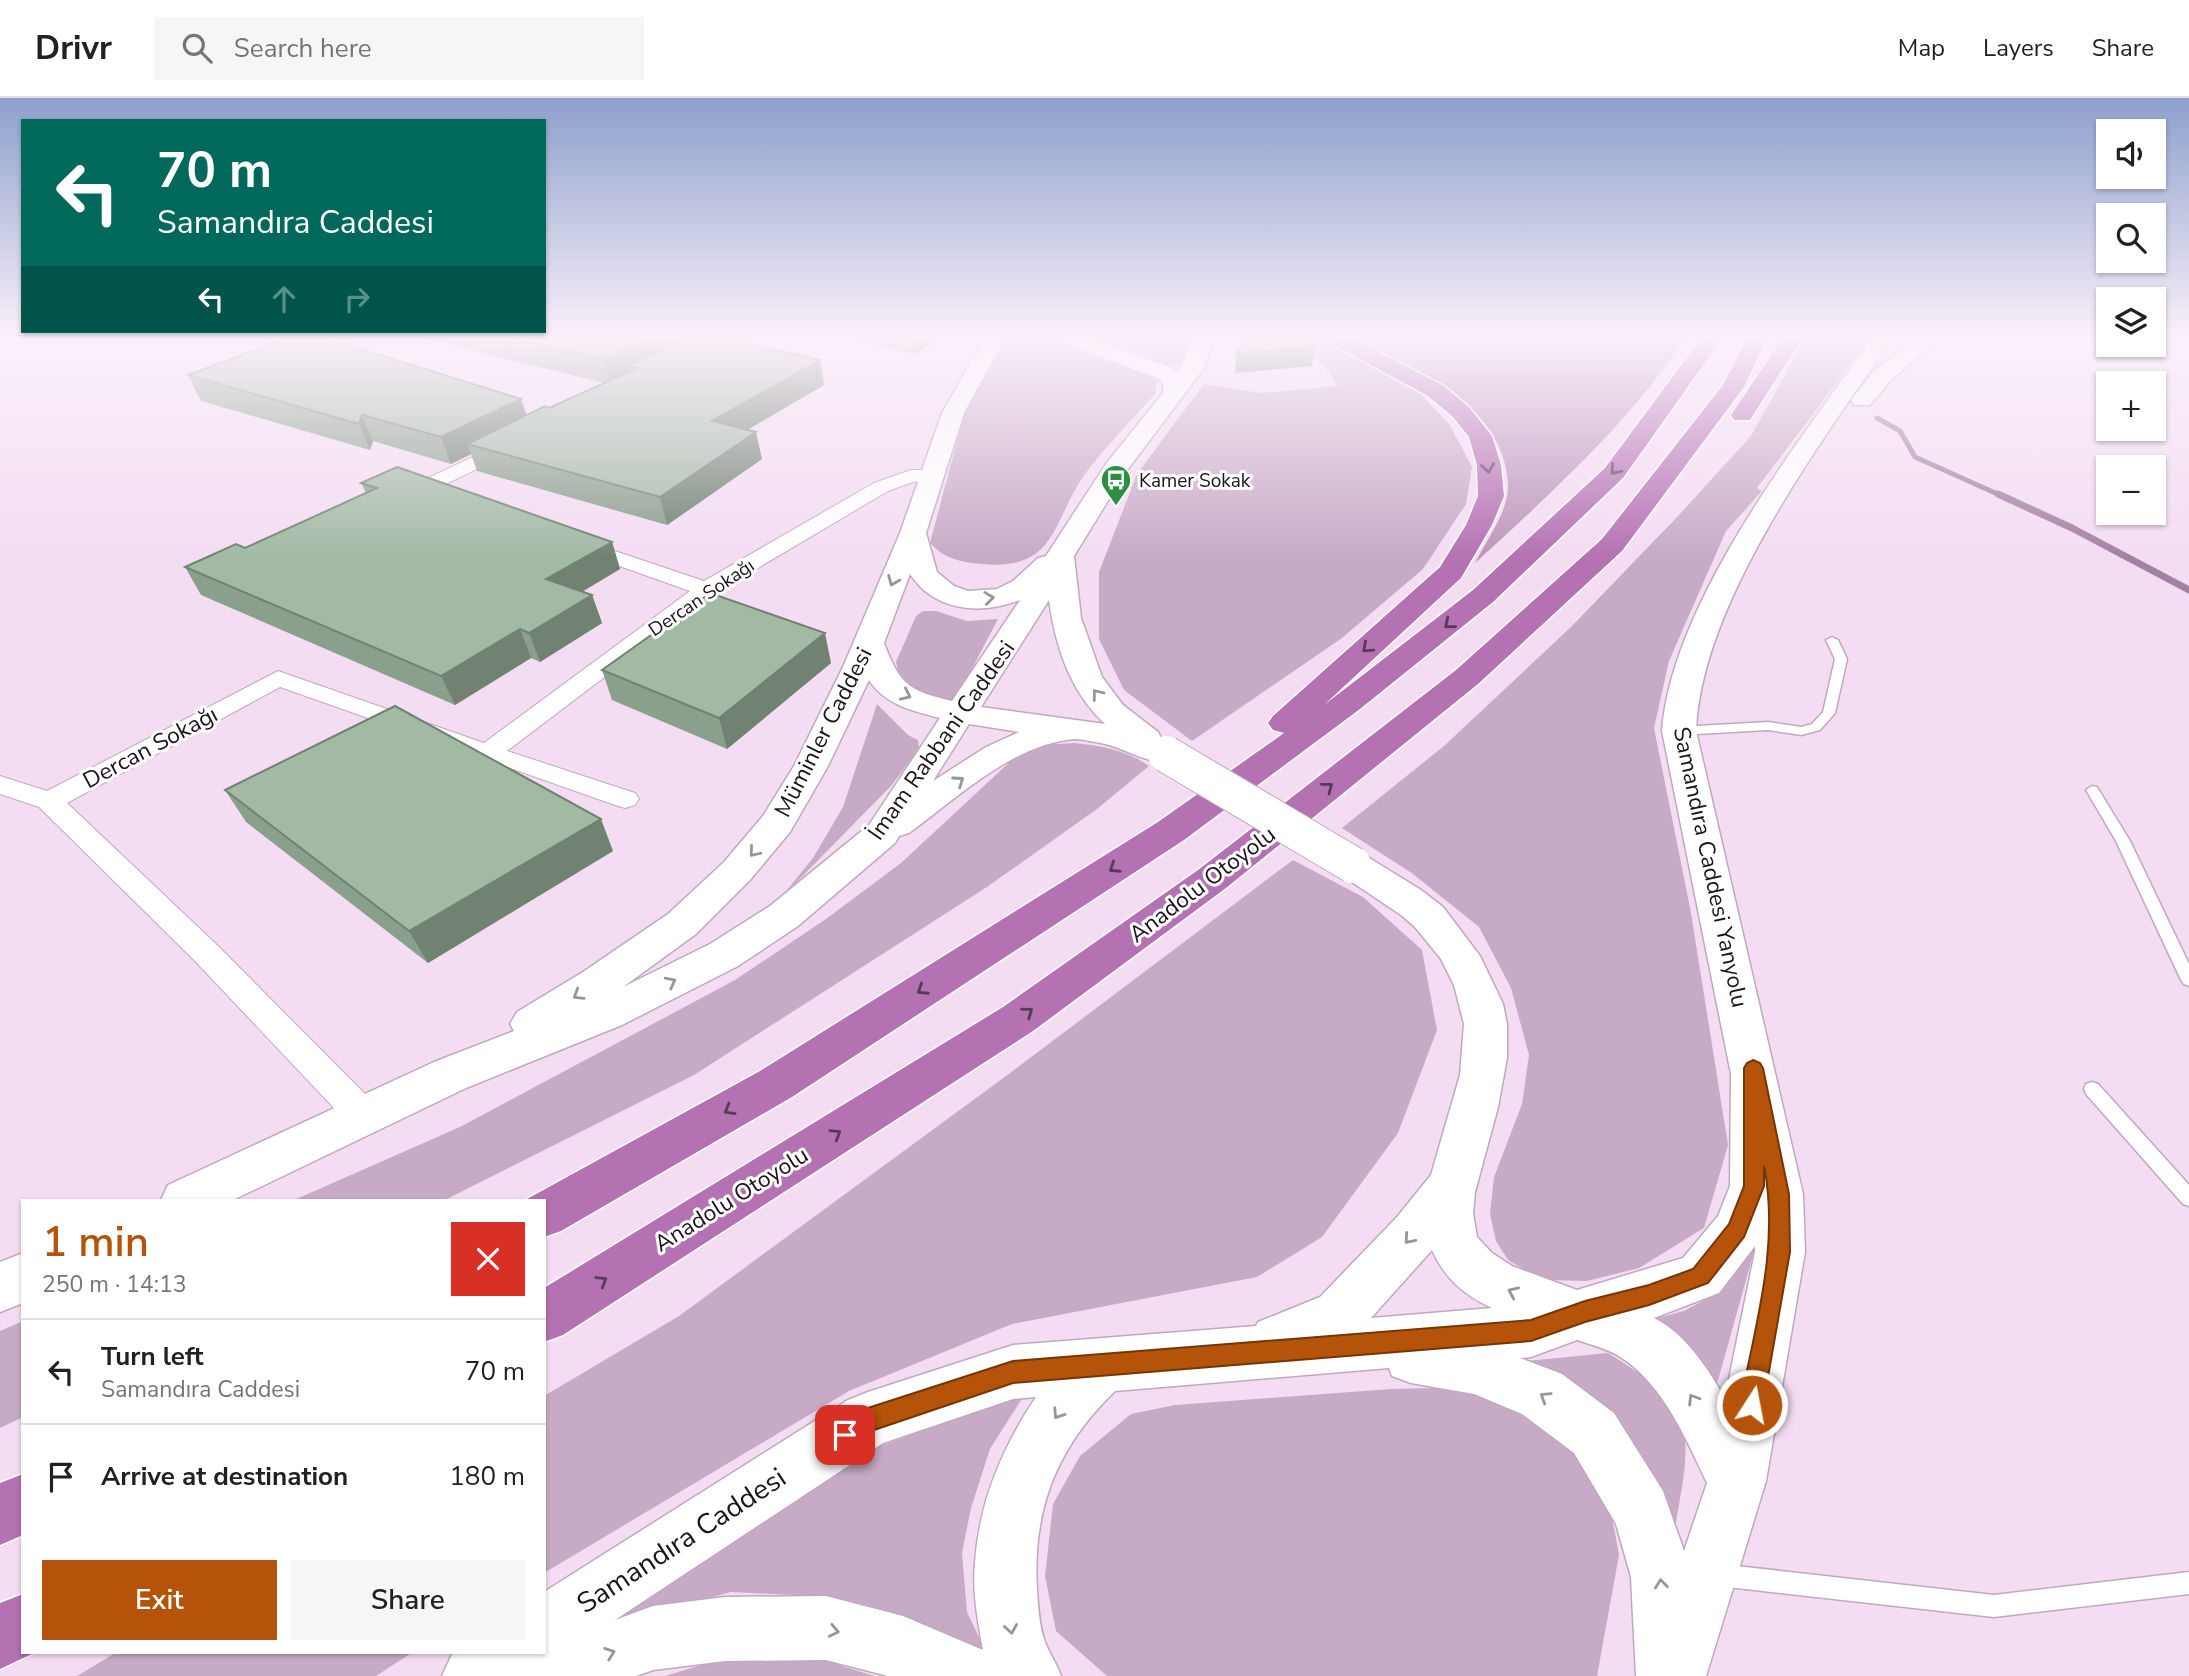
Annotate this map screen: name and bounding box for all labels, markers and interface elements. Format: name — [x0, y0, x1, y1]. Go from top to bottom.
search box — [154, 17, 644, 80]
text: Drivr — [35, 26, 112, 71]
icon: search — [178, 29, 216, 67]
text: Search here — [234, 31, 372, 66]
text: Map — [1898, 32, 1945, 64]
text: Layers — [1983, 32, 2054, 64]
text: Share — [2092, 32, 2154, 64]
map controls — [2096, 119, 2166, 525]
button: sound — [2096, 119, 2166, 189]
text: 70 m — [157, 137, 272, 204]
icon: left — [42, 147, 133, 238]
text: Samandıra Caddesi — [157, 201, 434, 244]
button: search — [2096, 203, 2166, 273]
icon: left — [192, 280, 230, 318]
icon: ahead — [265, 280, 303, 318]
icon: right — [338, 280, 376, 318]
button: layers — [2096, 287, 2166, 357]
button: + — [2096, 371, 2166, 441]
button: − — [2096, 455, 2166, 525]
one-way arrow — [1611, 461, 1623, 474]
one-way arrow — [1480, 462, 1495, 474]
bus stop icon: Kamer Sokak — [1099, 463, 1133, 507]
place label: Kamer Sokak — [1139, 468, 1251, 494]
street label: Dercan Sokağı — [643, 553, 760, 643]
one-way arrow — [888, 575, 902, 587]
one-way arrow — [983, 591, 995, 606]
one-way arrow — [1444, 616, 1456, 629]
street label: İmam Rabbani Caddesi — [861, 634, 1022, 846]
one-way arrow — [1362, 640, 1375, 652]
street label: Müminler Caddesi — [767, 642, 880, 822]
one-way arrow — [899, 687, 911, 701]
one-way arrow — [1093, 689, 1106, 701]
street label: Dercan Sokağı — [77, 699, 223, 796]
street label: Samandıra Caddesi Yanyolu — [1666, 724, 1755, 1010]
one-way arrow — [951, 777, 964, 790]
one-way arrow — [1320, 783, 1332, 796]
street label: Anadolu Otoyolu — [1123, 819, 1282, 950]
one-way arrow — [750, 843, 762, 856]
one-way arrow — [1109, 859, 1122, 872]
one-way arrow — [664, 977, 676, 991]
one-way arrow — [917, 982, 930, 995]
one-way arrow — [573, 987, 586, 1000]
one-way arrow — [1020, 1008, 1033, 1020]
one-way arrow — [724, 1102, 736, 1115]
one-way arrow — [828, 1129, 841, 1142]
street label: Anadolu Otoyolu — [648, 1140, 814, 1259]
text: 1 min — [42, 1214, 149, 1271]
button: close — [451, 1222, 525, 1296]
one-way arrow — [1405, 1230, 1418, 1243]
text: 250 m · 14:13 — [42, 1269, 187, 1300]
one-way arrow — [594, 1276, 607, 1289]
one-way arrow — [1508, 1286, 1520, 1300]
text: Turn left — [101, 1339, 204, 1374]
icon: left — [42, 1353, 80, 1391]
text: 70 m — [465, 1354, 525, 1389]
position arrow — [1715, 1368, 1789, 1442]
text: Samandıra Caddesi — [101, 1374, 300, 1405]
one-way arrow — [1540, 1393, 1553, 1406]
one-way arrow — [1689, 1394, 1702, 1407]
pin — [815, 1405, 875, 1465]
one-way arrow — [1054, 1406, 1066, 1419]
icon: arrive — [826, 1416, 864, 1454]
icon: arrive — [42, 1458, 80, 1496]
text: Arrive at destination — [101, 1459, 348, 1494]
text: 180 m — [449, 1459, 525, 1494]
street label: Samandıra Caddesi — [570, 1459, 793, 1623]
button: Exit — [42, 1560, 277, 1640]
button: Share — [291, 1560, 525, 1640]
one-way arrow — [1654, 1578, 1669, 1589]
one-way arrow — [828, 1622, 840, 1637]
one-way arrow — [1003, 1623, 1018, 1635]
one-way arrow — [604, 1647, 616, 1661]

